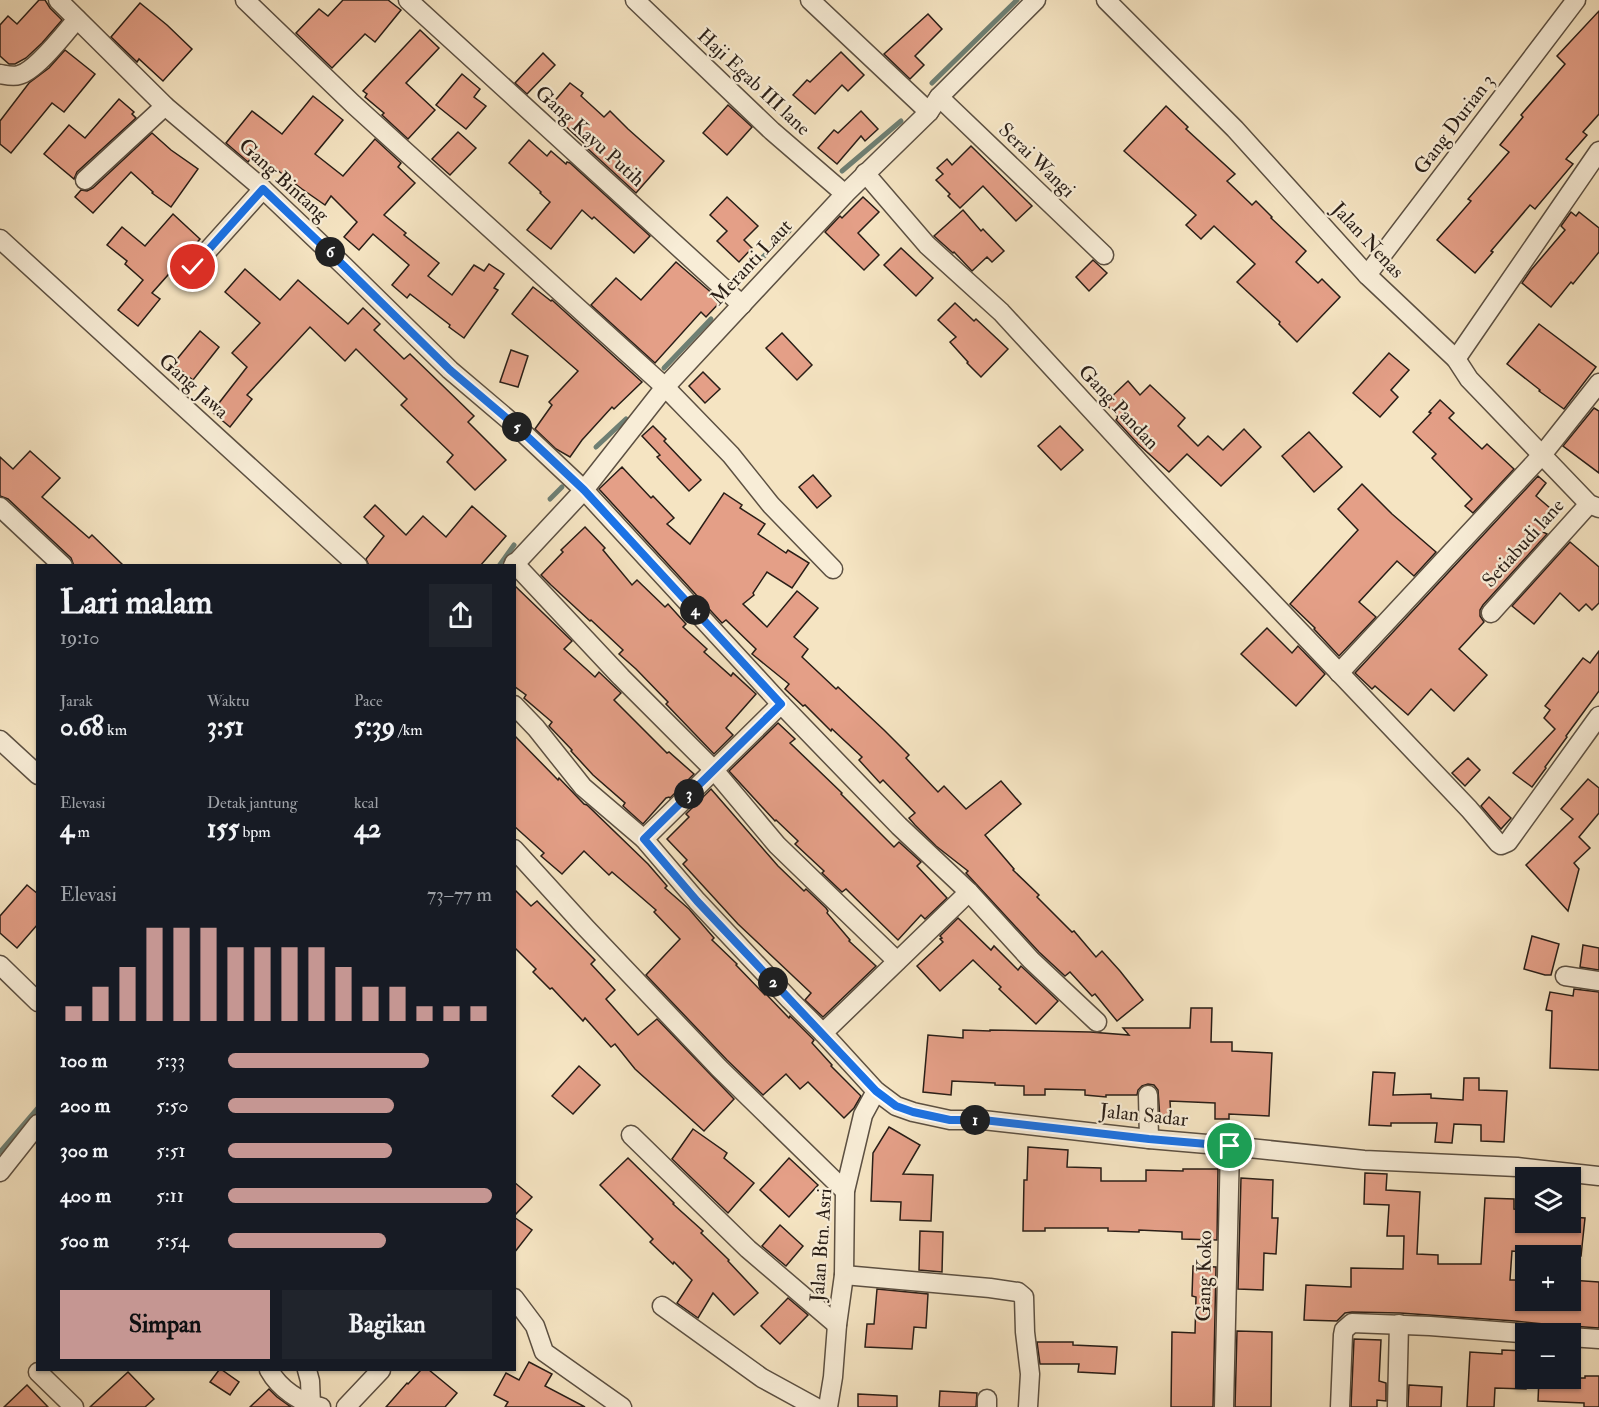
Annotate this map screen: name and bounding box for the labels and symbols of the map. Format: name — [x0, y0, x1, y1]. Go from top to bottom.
street label: Haji Egab III lane — [692, 23, 816, 141]
street label: Gang Durian 3 — [1408, 69, 1500, 179]
street label: Gang Kayu Putih — [530, 80, 650, 192]
street label: Serai Wangi — [993, 117, 1081, 203]
street label: Gang Bintang — [234, 133, 335, 228]
street label: Jalan Nenas — [1326, 196, 1410, 283]
street label: Meranti Laut — [705, 213, 798, 310]
pin: 6 — [315, 237, 345, 267]
pin — [167, 241, 218, 292]
street label: Gang Jawa — [154, 348, 235, 424]
street label: Gang Pandan — [1073, 359, 1165, 455]
pin: 5 — [502, 412, 532, 442]
street label: Setiabudi lane — [1477, 493, 1569, 593]
pin: 4 — [680, 595, 710, 625]
pin: 3 — [674, 779, 704, 809]
pin: 2 — [758, 967, 788, 997]
street label: Jalan Sadar — [1098, 1098, 1190, 1132]
pin: 1 — [960, 1105, 990, 1135]
pin — [1204, 1120, 1255, 1171]
street label: Jalan Btn. Asri — [804, 1187, 837, 1304]
street label: Gang Koko — [1191, 1230, 1217, 1322]

